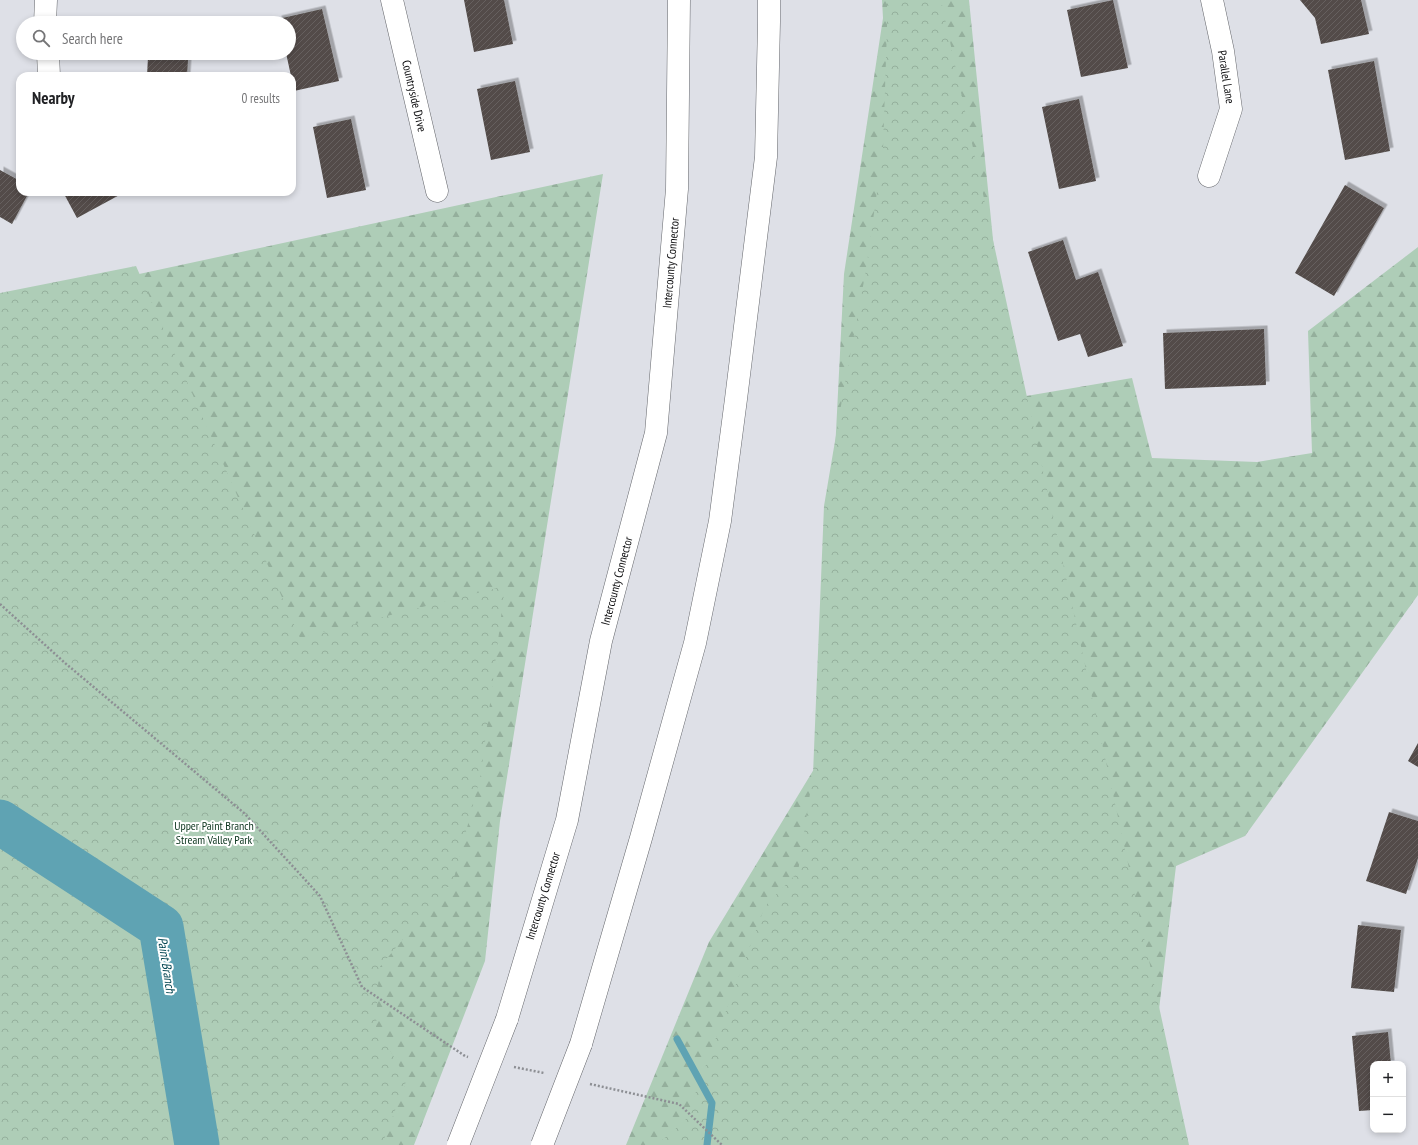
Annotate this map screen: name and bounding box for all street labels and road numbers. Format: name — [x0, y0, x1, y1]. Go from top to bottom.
street label: Parallel Lane — [1215, 49, 1238, 105]
street label: Countryside Drive — [399, 59, 430, 133]
street label: Intercounty Connector — [659, 216, 682, 309]
street label: Intercounty Connector — [598, 534, 636, 627]
street label: Intercounty Connector — [522, 850, 563, 941]

